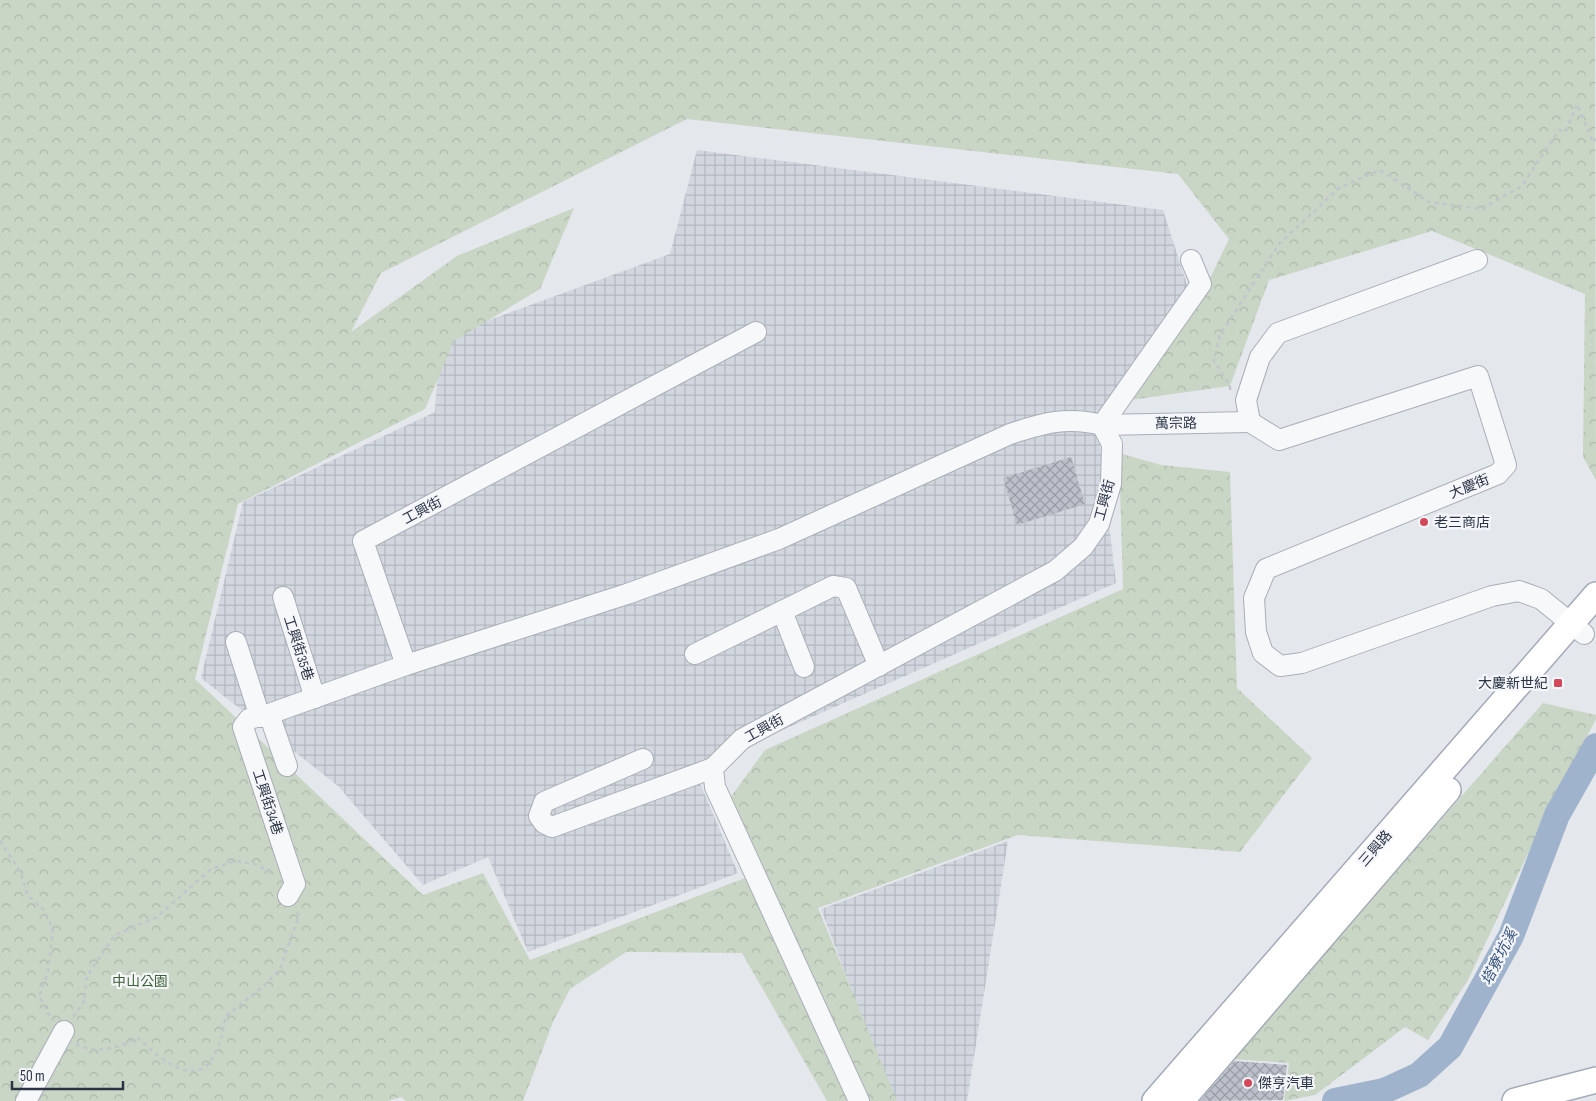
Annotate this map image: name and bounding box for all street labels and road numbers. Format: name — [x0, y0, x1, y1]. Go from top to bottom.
street label: 萬宗路 — [1155, 415, 1197, 432]
street label: 大慶街 — [1447, 471, 1492, 502]
street label: 工興街 — [1091, 478, 1118, 523]
street label: 工興街 — [400, 493, 445, 528]
street label: 工興街35巷 — [280, 613, 317, 683]
street label: 工興街 — [742, 711, 787, 746]
street label: 工興街34巷 — [249, 767, 286, 837]
street label: 三興路 — [1355, 827, 1396, 870]

